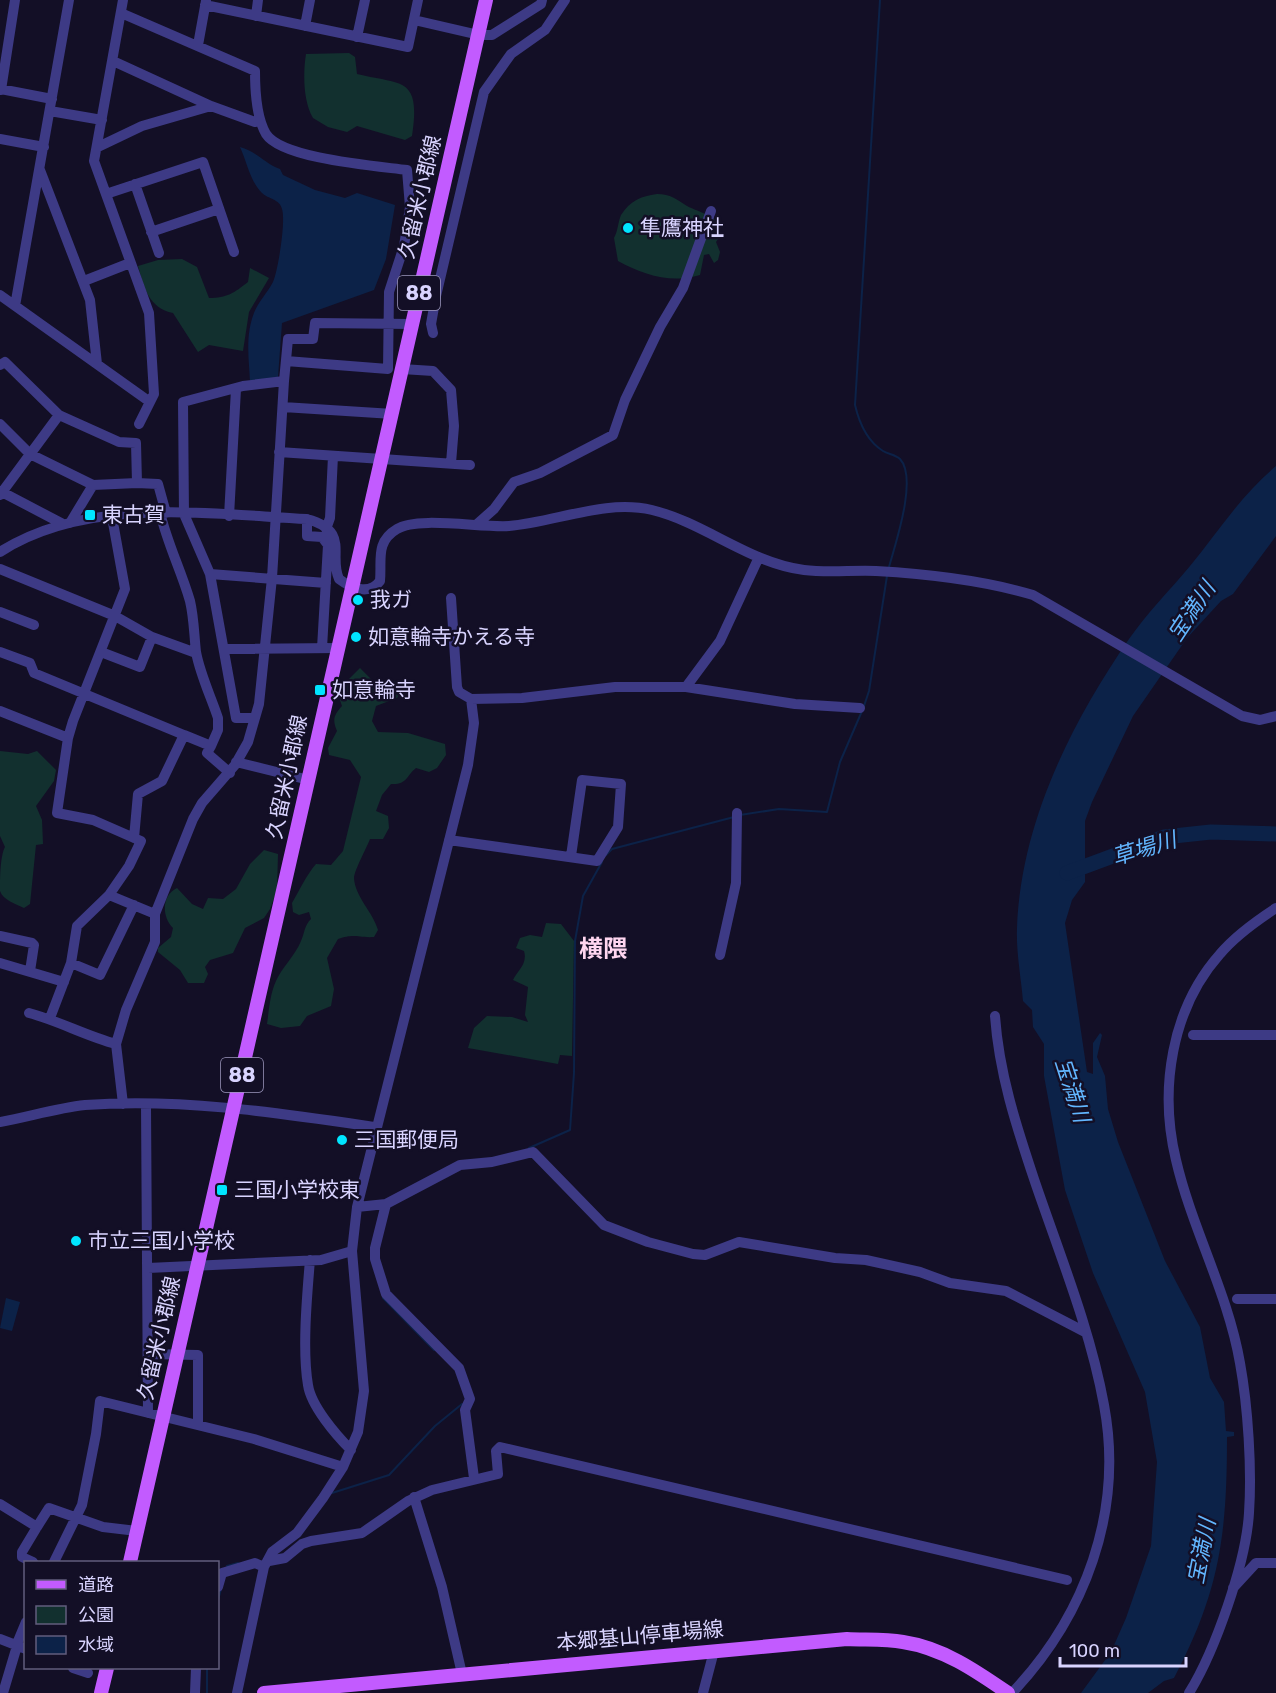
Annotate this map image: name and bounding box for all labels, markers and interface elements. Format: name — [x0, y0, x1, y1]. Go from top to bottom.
street label: 久留米小郡線 — [393, 133, 446, 261]
place label: 隼鷹神社 — [640, 215, 724, 240]
marker: 隼鷹神社 — [621, 221, 635, 235]
road number: 88 — [398, 276, 440, 310]
place label: 東古賀 — [102, 502, 165, 527]
marker: 東古賀 — [83, 508, 97, 522]
water label: 宝満川 — [1162, 575, 1222, 646]
place label: 我ガ — [370, 587, 412, 612]
marker: 我ガ — [351, 593, 365, 607]
place label: 如意輪寺かえる寺 — [368, 624, 535, 649]
marker: 如意輪寺かえる寺 — [349, 630, 363, 644]
place label: 如意輪寺 — [332, 677, 416, 702]
marker: 如意輪寺 — [313, 683, 327, 697]
street label: 久留米小郡線 — [261, 713, 312, 841]
water label: 草場川 — [1109, 825, 1182, 871]
district label: 横隈 — [579, 935, 627, 963]
water label: 宝満川 — [1049, 1055, 1096, 1128]
road number: 88 — [221, 1058, 263, 1092]
place label: 三国郵便局 — [354, 1127, 459, 1152]
marker: 三国郵便局 — [335, 1133, 349, 1147]
place label: 三国小学校東 — [234, 1177, 360, 1202]
marker: 三国小学校東 — [215, 1183, 229, 1197]
place label: 市立三国小学校 — [88, 1228, 235, 1253]
marker: 市立三国小学校 — [69, 1234, 83, 1248]
street label: 久留米小郡線 — [132, 1274, 185, 1402]
water label: 宝満川 — [1182, 1514, 1221, 1586]
legend — [24, 1561, 219, 1669]
text: 道路 — [78, 1574, 114, 1596]
text: 公園 — [78, 1604, 114, 1626]
street label: 本郷基山停車場線 — [555, 1616, 725, 1655]
scale bar — [1060, 1630, 1186, 1668]
text: 水域 — [78, 1634, 114, 1656]
text: 100 m — [1069, 1640, 1120, 1662]

